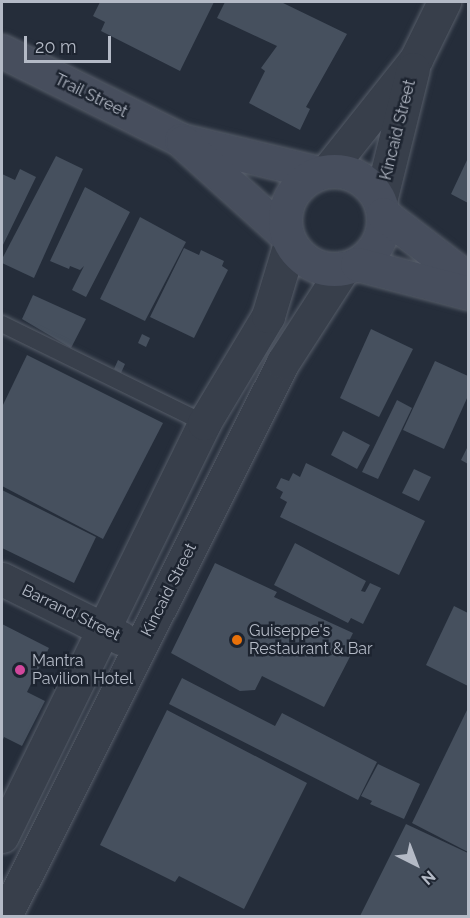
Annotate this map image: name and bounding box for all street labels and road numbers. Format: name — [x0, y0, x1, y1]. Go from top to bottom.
street label: Trail Street — [51, 70, 131, 122]
street label: Kincaid Street — [376, 78, 420, 182]
street label: Kincaid Street — [137, 540, 201, 640]
street label: Barrand Street — [19, 581, 123, 645]

